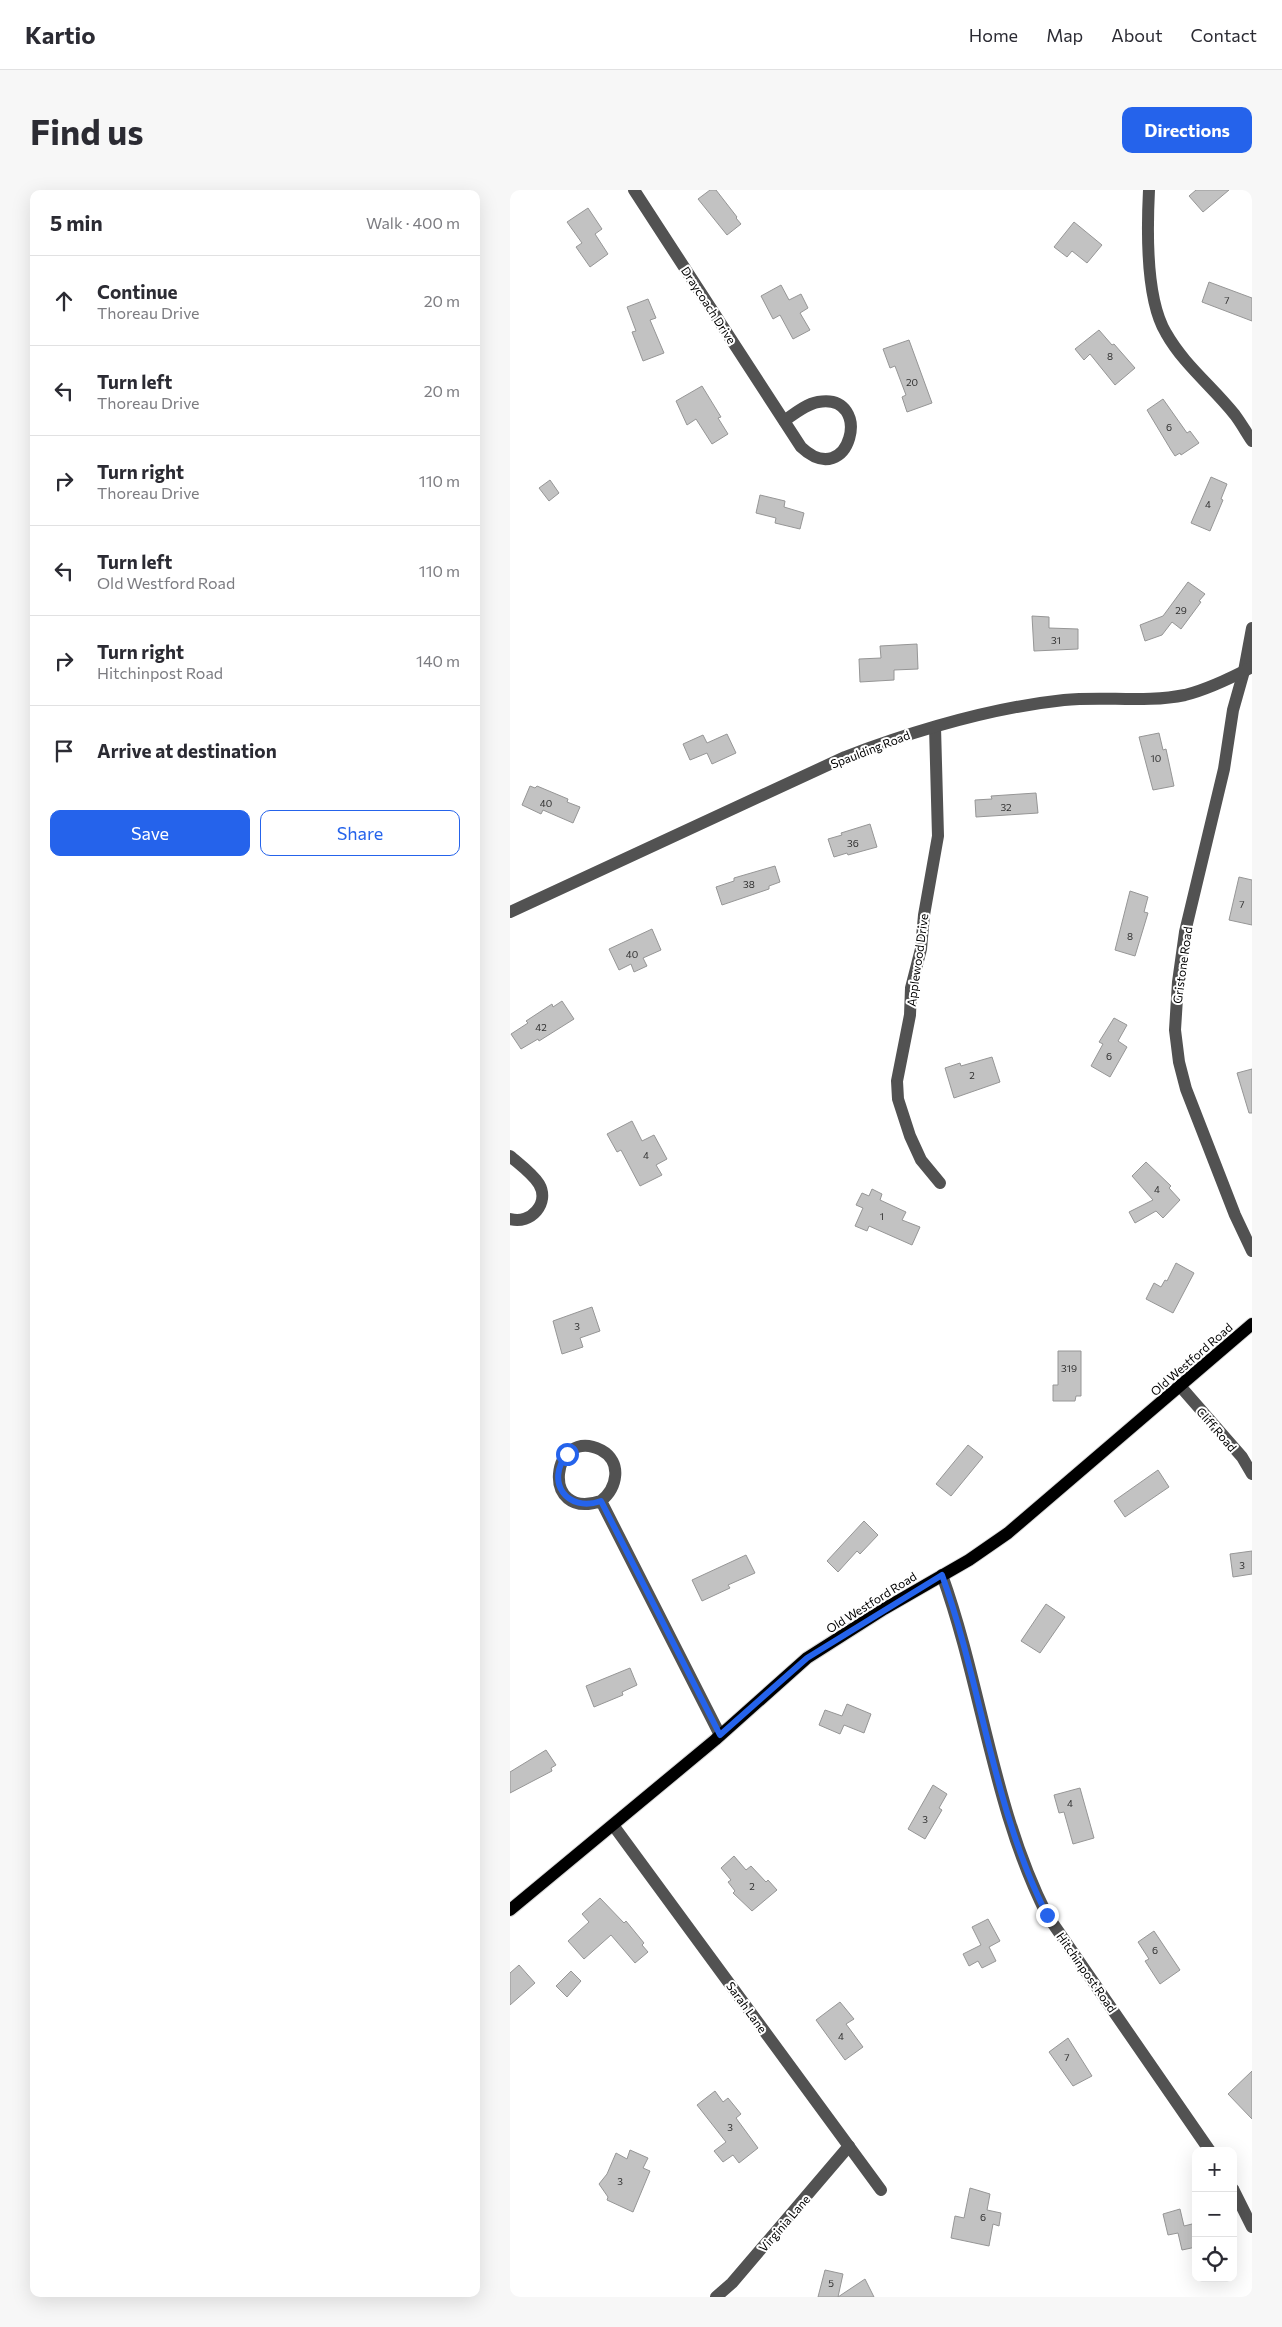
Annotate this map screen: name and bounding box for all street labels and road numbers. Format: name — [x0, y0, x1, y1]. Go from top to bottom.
street label: Draycoach Drive — [679, 264, 739, 346]
street label: Spaulding Road — [828, 727, 912, 771]
street label: Applewood Drive — [904, 913, 930, 1007]
street label: Gristone Road — [1170, 926, 1194, 1004]
street label: Old Westford Road — [1147, 1320, 1235, 1398]
street label: Cliff Road — [1194, 1404, 1240, 1454]
street label: Old Westford Road — [823, 1569, 919, 1635]
street label: Hitchinpost Road — [1054, 1929, 1120, 2015]
street label: Sarah Lane — [724, 1979, 770, 2035]
street label: Virginia Lane — [756, 2192, 812, 2254]

